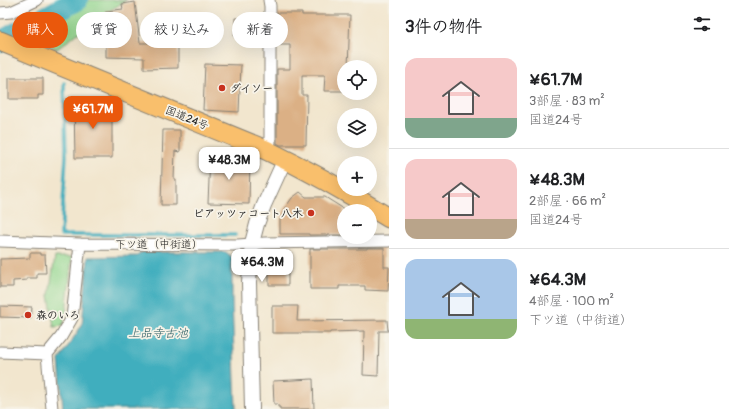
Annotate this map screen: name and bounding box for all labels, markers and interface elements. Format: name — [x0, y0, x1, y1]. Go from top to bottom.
chip: 購入 — [12, 12, 68, 48]
chip: 賃貸 — [76, 12, 132, 48]
chip: 絞り込み — [140, 12, 224, 48]
chip: 新着 — [232, 12, 288, 48]
icon: filters — [691, 13, 713, 35]
text: 3件の物件 — [405, 16, 483, 37]
map controls — [337, 60, 377, 244]
button: locate — [337, 60, 377, 100]
text: ¥61.7M — [529, 69, 582, 90]
icon: home — [437, 74, 485, 122]
place label: ダイソー — [230, 82, 273, 95]
marker: ダイソー — [217, 83, 227, 93]
text: 3部屋 · 83 m² — [529, 93, 605, 109]
pin: ¥61.7M — [60, 96, 126, 130]
text: ¥61.7M — [73, 101, 113, 117]
street label: 国道24号 — [163, 103, 211, 133]
button: layers — [337, 108, 377, 148]
text: 国道24号 — [529, 112, 583, 128]
pin: ¥48.3M — [196, 147, 262, 181]
text: ¥48.3M — [208, 152, 250, 168]
button: + — [337, 156, 377, 196]
text: ¥48.3M — [529, 169, 585, 190]
icon: home — [437, 175, 485, 223]
text: 2部屋 · 66 m² — [529, 193, 606, 209]
button: − — [337, 204, 377, 244]
place label: ピアッツァコート八木 — [193, 207, 303, 220]
marker: ピアッツァコート八木 — [306, 208, 316, 218]
text: 国道24号 — [529, 212, 583, 228]
street label: 下ツ道（中街道） — [115, 238, 203, 251]
pin: ¥64.3M — [229, 249, 295, 283]
text: ¥64.3M — [240, 254, 284, 270]
text: ¥64.3M — [529, 269, 586, 290]
icon: home — [437, 275, 485, 323]
text: 4部屋 · 100 m² — [529, 293, 614, 309]
place label: 森のいろ — [36, 309, 80, 322]
marker: 森のいろ — [23, 310, 33, 320]
text: 下ツ道（中街道） — [529, 312, 633, 328]
water label: 上品寺古池 — [128, 326, 189, 341]

